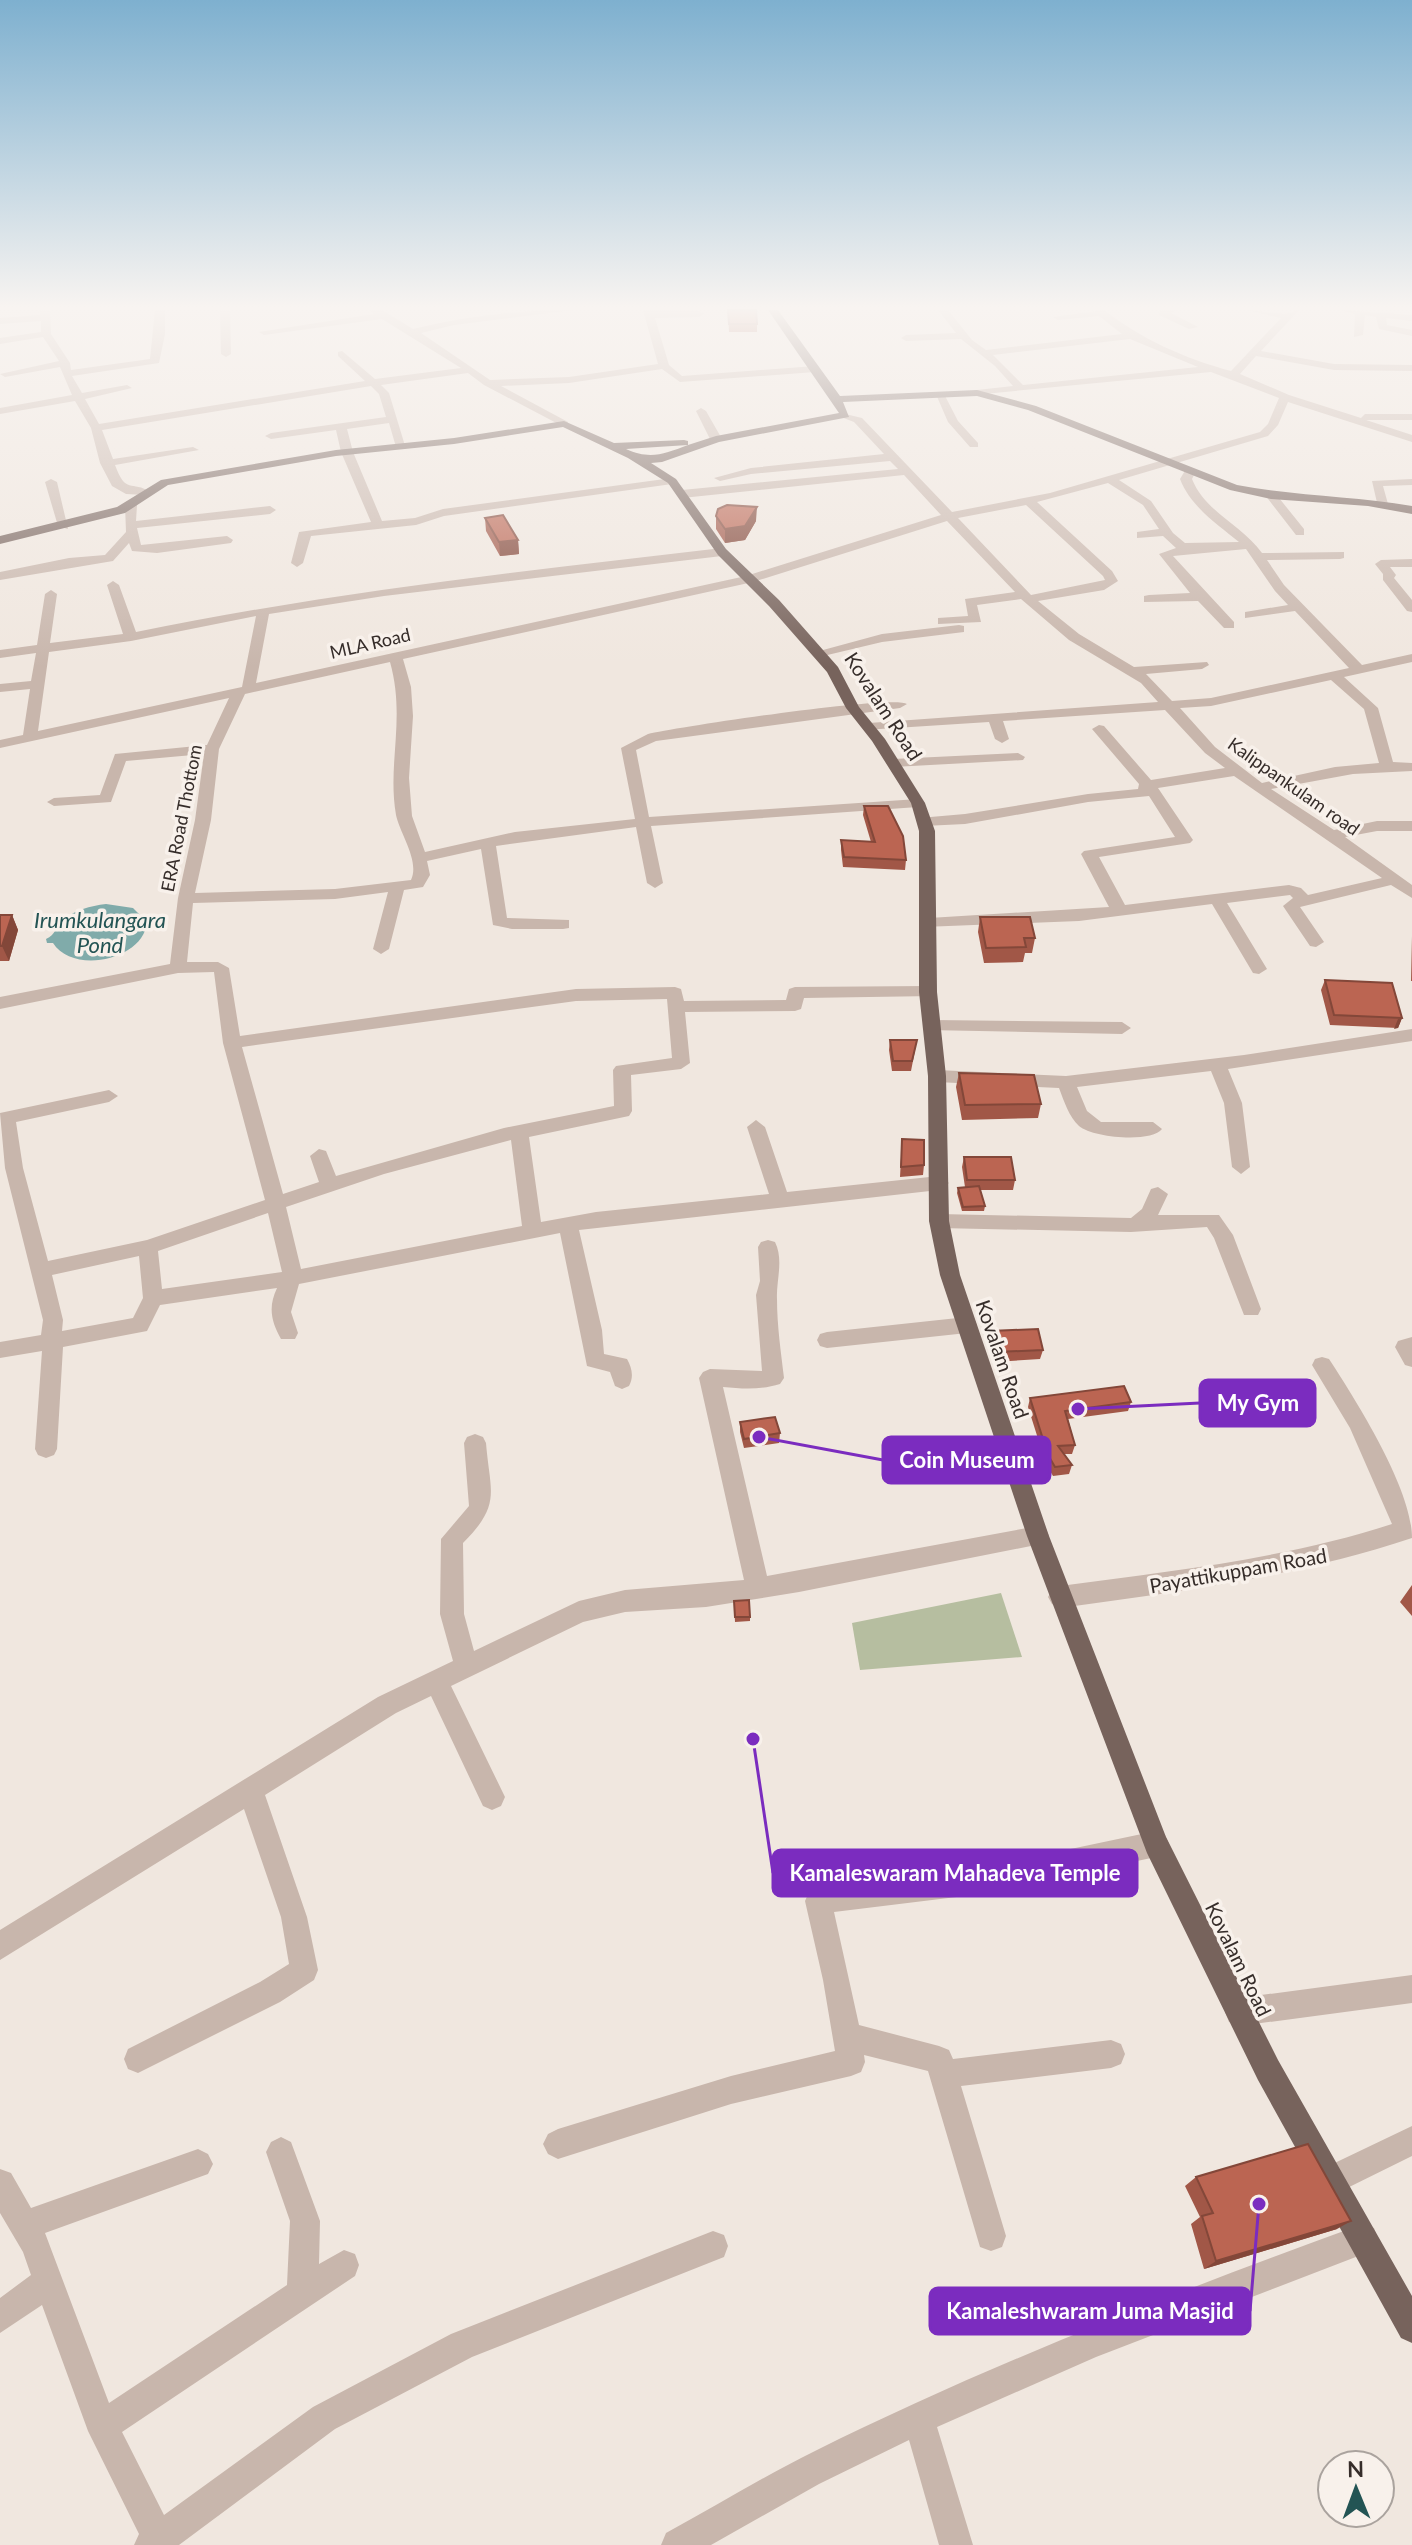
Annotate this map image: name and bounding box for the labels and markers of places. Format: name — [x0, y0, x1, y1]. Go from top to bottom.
callout: My Gym — [1200, 1380, 1315, 1426]
callout: Coin Museum — [883, 1437, 1050, 1483]
callout: Kamaleswaram Mahadeva Temple — [773, 1850, 1137, 1896]
callout: Kamaleshwaram Juma Masjid — [930, 2288, 1250, 2334]

